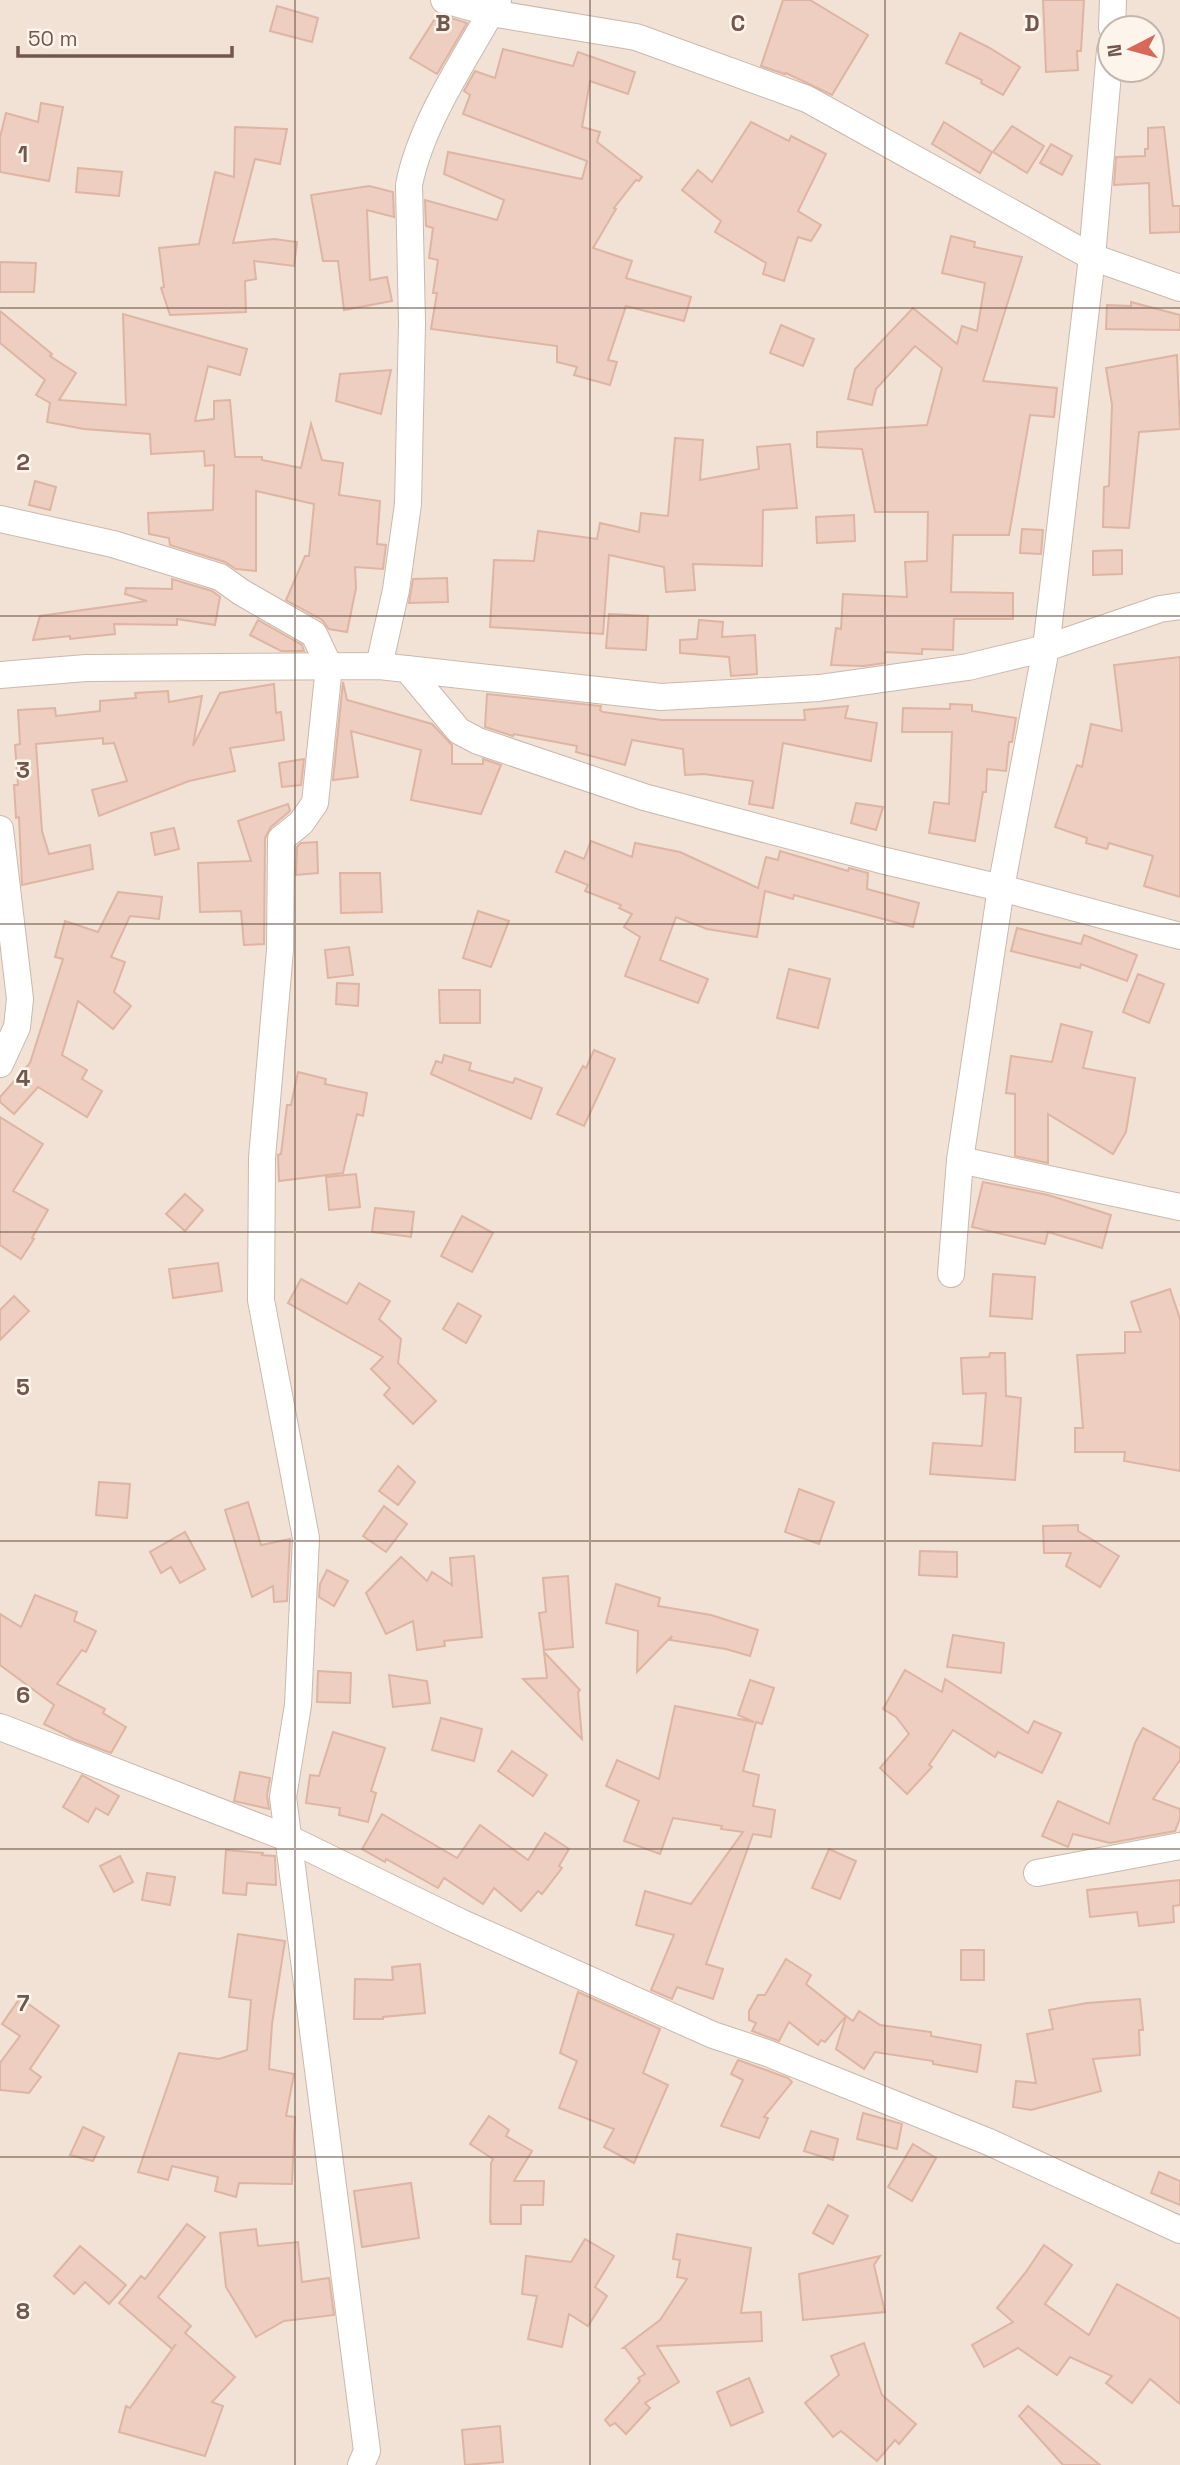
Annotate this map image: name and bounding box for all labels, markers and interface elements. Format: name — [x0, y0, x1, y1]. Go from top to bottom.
text: B — [435, 8, 451, 38]
text: C — [731, 8, 745, 38]
text: D — [1024, 8, 1040, 38]
scale bar — [18, 14, 231, 58]
north arrow — [1096, 14, 1166, 84]
text: 50 m — [28, 25, 78, 52]
text: N — [1101, 43, 1128, 58]
text: 1 — [18, 139, 28, 169]
text: 2 — [16, 447, 30, 477]
text: 3 — [16, 755, 30, 785]
text: 4 — [16, 1063, 31, 1093]
text: 5 — [16, 1372, 30, 1402]
text: 6 — [16, 1680, 30, 1710]
text: 7 — [17, 1988, 30, 2018]
text: 8 — [16, 2296, 30, 2326]

